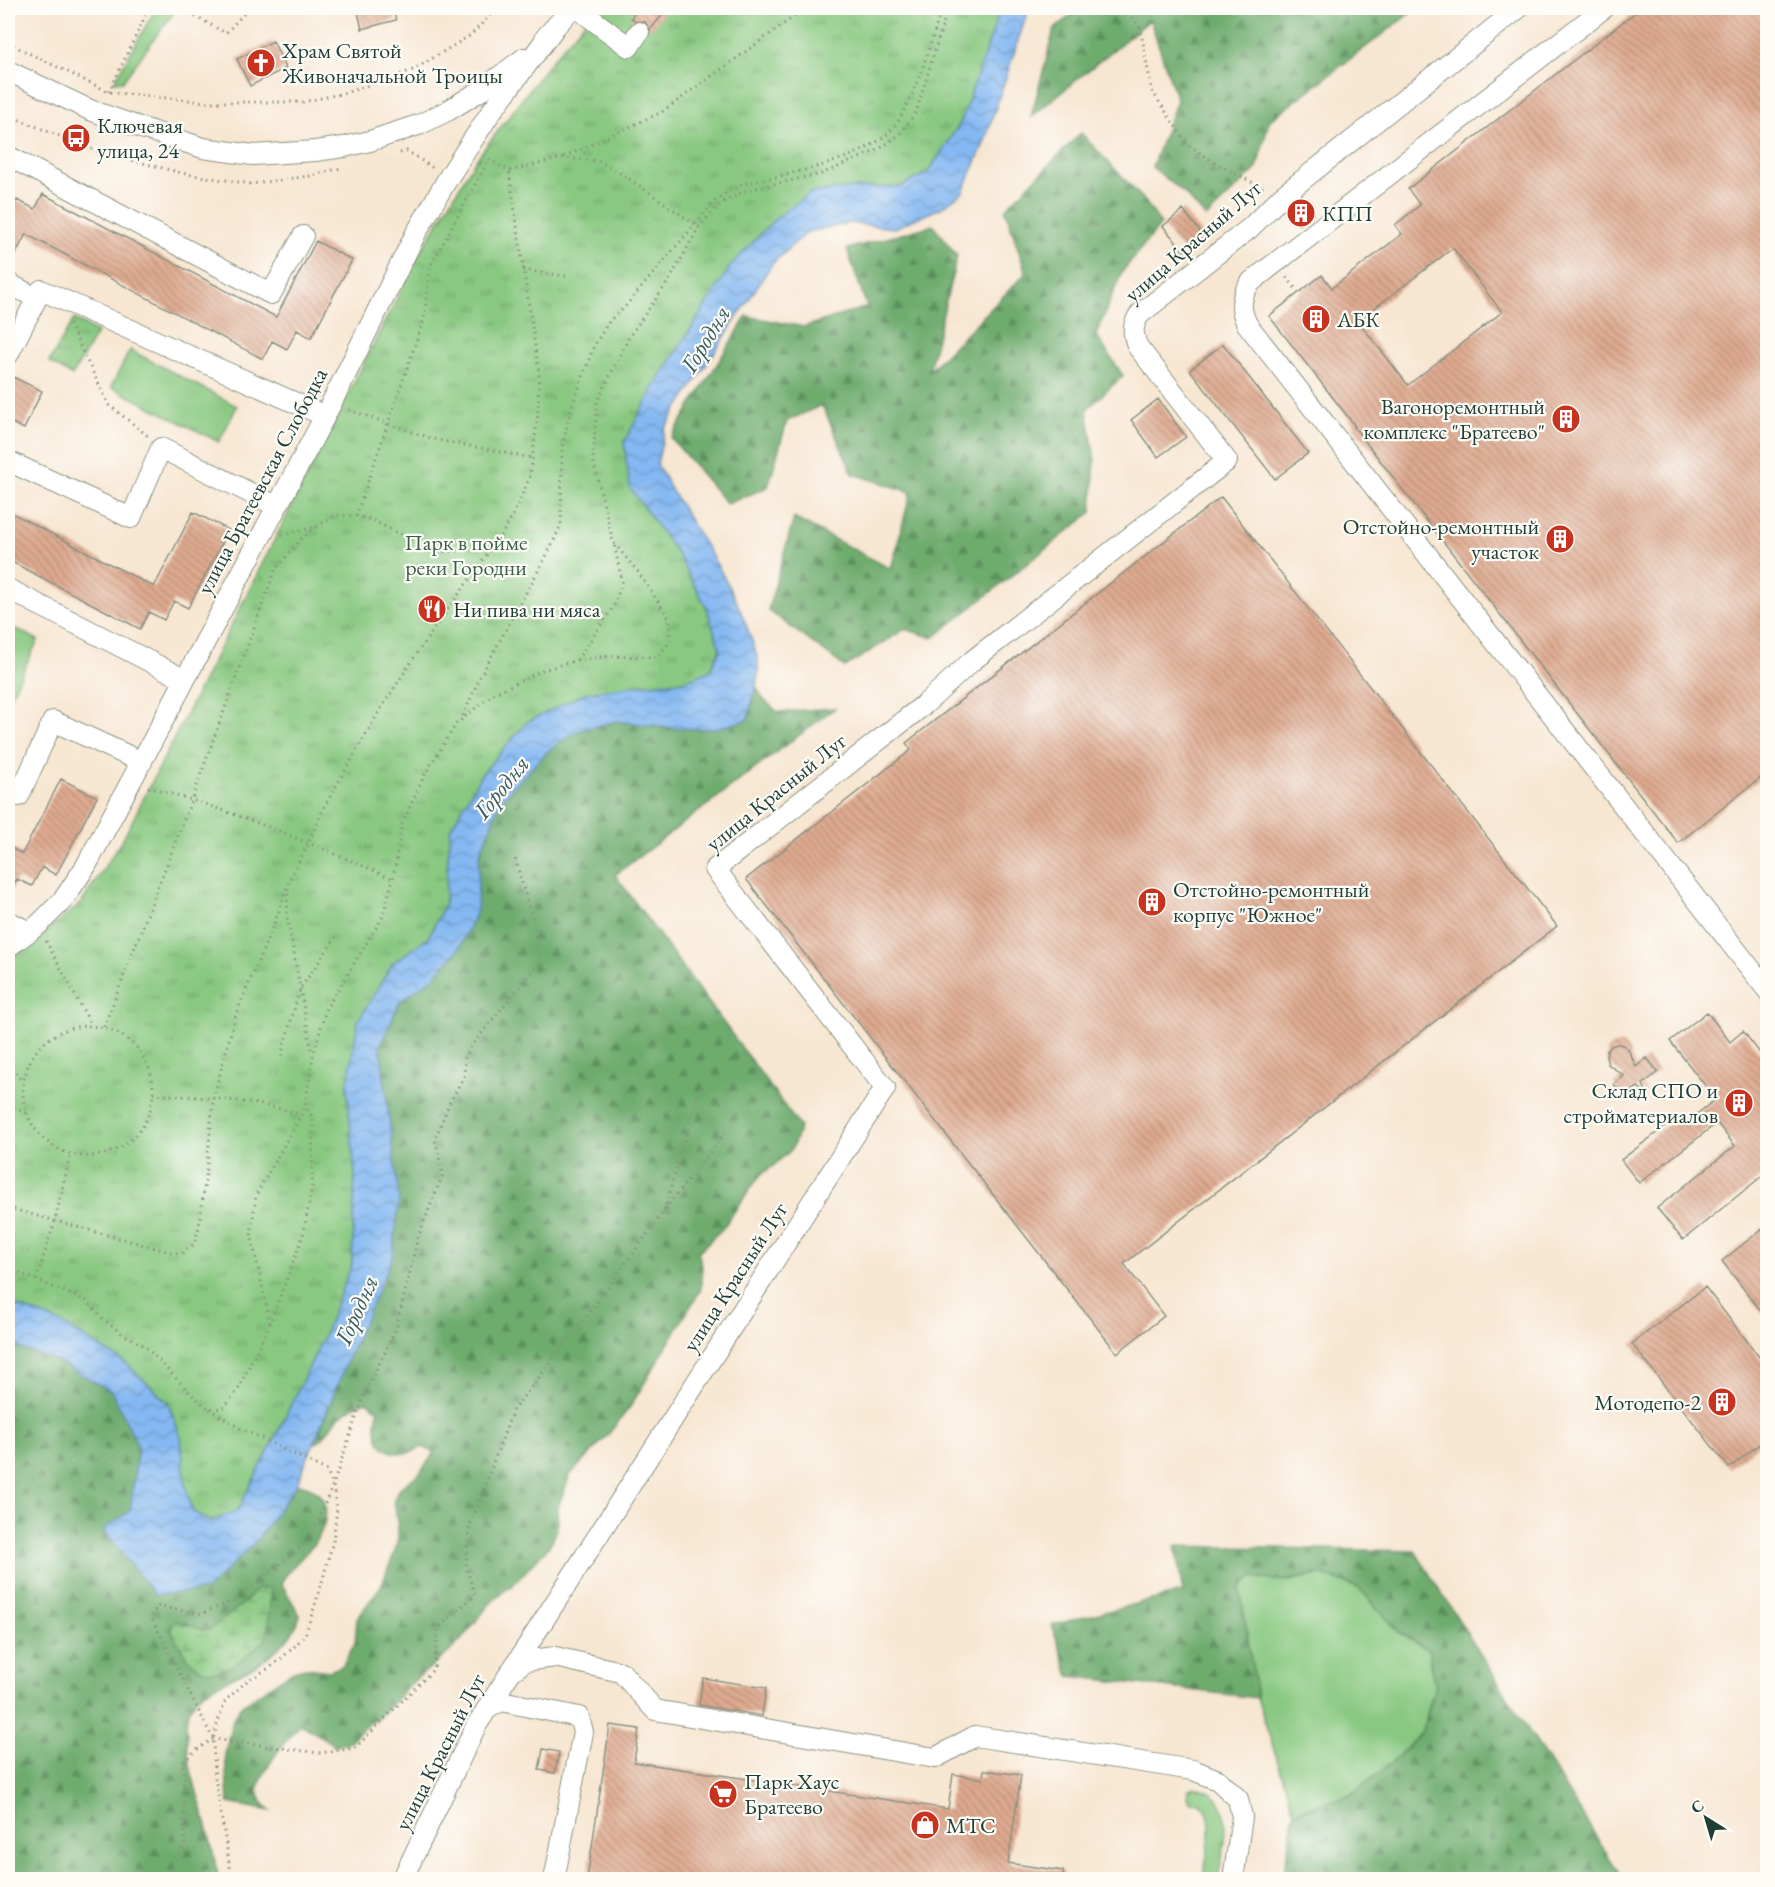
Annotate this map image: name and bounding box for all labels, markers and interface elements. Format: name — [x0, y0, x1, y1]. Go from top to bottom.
place label: Храм Святой Живоначальной Троицы — [281, 36, 503, 90]
church icon: Храм Святой Живоначальной Троицы — [245, 47, 277, 79]
place label: Ключевая улица, 24 — [97, 111, 183, 165]
bus stop icon: Ключевая улица, 24 — [60, 122, 92, 154]
street label: улица Красный Луг — [1118, 173, 1268, 309]
building icon: КПП — [1285, 197, 1317, 229]
place label: КПП — [1322, 199, 1373, 228]
water label: Городня — [672, 300, 737, 379]
building icon: АБК — [1300, 303, 1332, 335]
place label: АБК — [1336, 305, 1380, 334]
street label: улица Братеевская Слободка — [190, 363, 334, 599]
place label: Вагоноремонтный комплекс "Братеево" — [1363, 392, 1545, 446]
building icon: Вагоноремонтный комплекс "Братеево" — [1550, 403, 1582, 435]
place label: Отстойно-ремонтный участок — [1343, 512, 1539, 566]
building icon: Отстойно-ремонтный участок — [1544, 523, 1576, 555]
park label: Парк в пойме реки Городни — [405, 528, 528, 582]
restaurant icon: Ни пива ни мяса — [416, 593, 448, 625]
place label: Ни пива ни мяса — [453, 595, 601, 624]
street label: улица Красный Луг — [700, 726, 852, 858]
water label: Городня — [465, 749, 536, 826]
place label: Отстойно-ремонтный корпус "Южное" — [1173, 875, 1370, 929]
building icon: Отстойно-ремонтный корпус "Южное" — [1136, 886, 1168, 918]
place label: Склад СПО и стройматериалов — [1563, 1076, 1718, 1130]
building icon: Склад СПО и стройматериалов — [1723, 1087, 1755, 1119]
street label: улица Красный Луг — [676, 1197, 794, 1357]
water label: Городня — [327, 1270, 385, 1351]
building icon: Мотодепо-2 — [1706, 1386, 1738, 1418]
place label: Мотодепо-2 — [1594, 1388, 1701, 1417]
street label: улица Красный Луг — [388, 1668, 492, 1836]
place label: Парк Хаус Братеево — [744, 1767, 840, 1821]
supermarket icon: Парк Хаус Братеево — [707, 1778, 739, 1810]
north arrow — [1676, 1788, 1736, 1848]
text: С — [1686, 1795, 1708, 1818]
shop icon: МТС — [909, 1809, 941, 1841]
place label: МТС — [946, 1811, 996, 1840]

